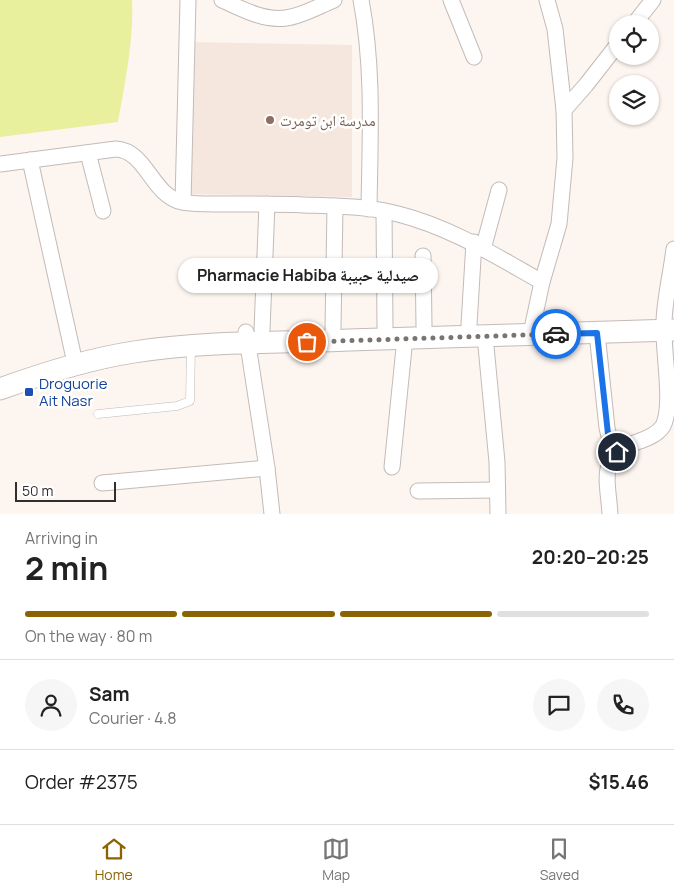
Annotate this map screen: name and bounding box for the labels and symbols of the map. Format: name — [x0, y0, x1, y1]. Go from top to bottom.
place label: مدرسة ابن تومرت — [280, 110, 376, 131]
marker: مدرسة ابن تومرت — [264, 114, 276, 126]
callout: Pharmacie Habiba صيدلية حبيبة — [177, 257, 437, 292]
courier — [531, 309, 581, 359]
pin — [286, 321, 328, 363]
place label: Droguorie Ait Nasr — [39, 373, 108, 411]
marker: Droguorie Ait Nasr — [23, 386, 35, 398]
pin — [596, 431, 638, 473]
scale bar — [15, 479, 116, 502]

